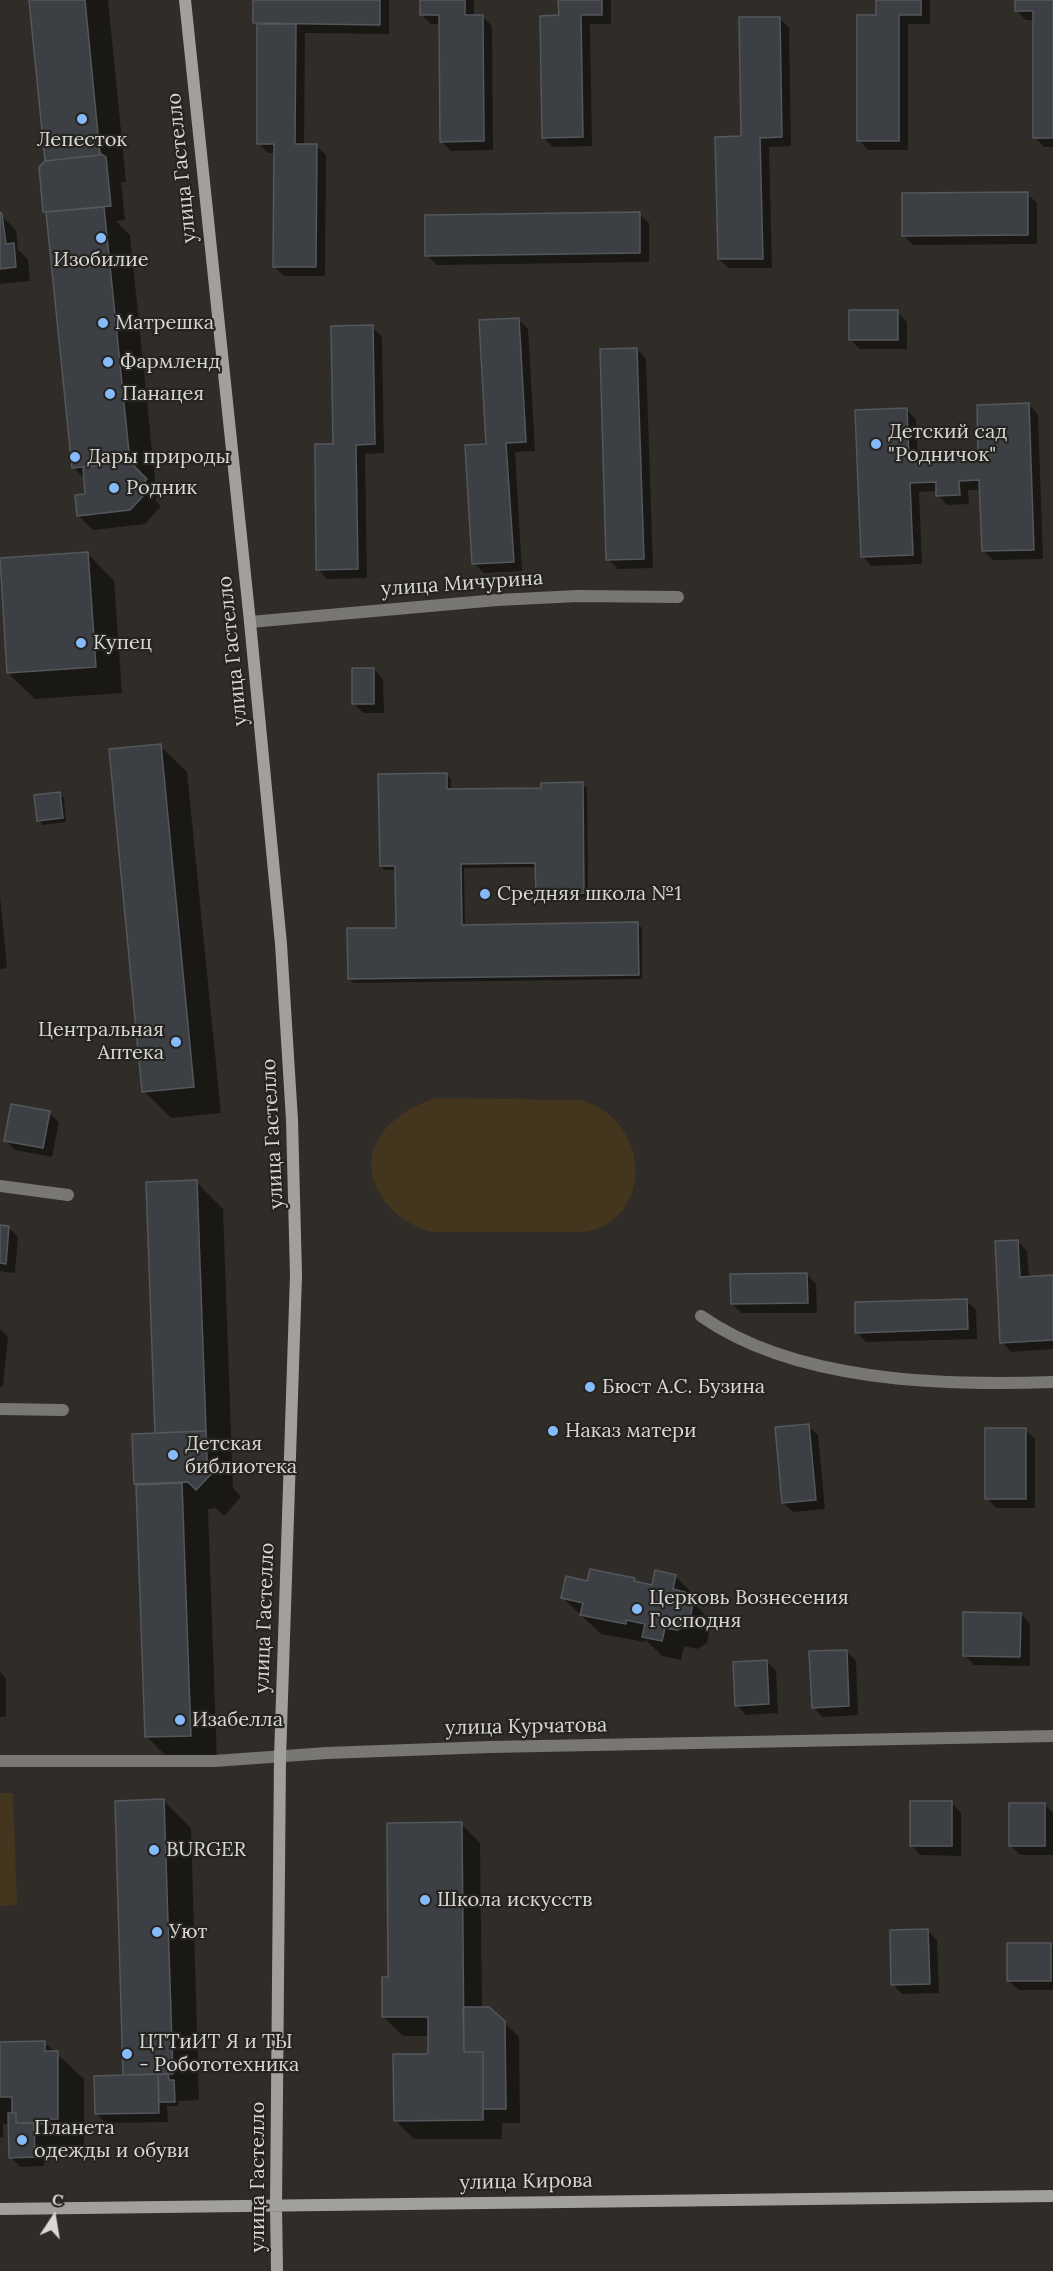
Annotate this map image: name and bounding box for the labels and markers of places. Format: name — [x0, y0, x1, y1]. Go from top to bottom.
marker: Лепесток — [75, 112, 89, 126]
place label: Лепесток — [37, 128, 127, 152]
marker: Изобилие — [94, 231, 108, 245]
place label: Изобилие — [53, 248, 149, 272]
place label: Матрешка — [115, 311, 214, 335]
marker: Матрешка — [96, 316, 110, 330]
place label: Фармленд — [120, 350, 220, 374]
marker: Фармленд — [101, 355, 115, 369]
place label: Панацея — [122, 382, 204, 406]
marker: Панацея — [103, 387, 117, 401]
place label: Детский сад "Родничок" — [888, 420, 1007, 467]
marker: Детский сад "Родничок" — [869, 437, 883, 451]
place label: Дары природы — [87, 445, 230, 469]
marker: Дары природы — [68, 450, 82, 464]
place label: Родник — [126, 476, 197, 500]
marker: Родник — [107, 481, 121, 495]
place label: Купец — [93, 631, 152, 655]
marker: Купец — [74, 636, 88, 650]
place label: Средняя школа №1 — [497, 882, 682, 906]
marker: Средняя школа №1 — [478, 887, 492, 901]
place label: Центральная Аптека — [38, 1018, 164, 1065]
marker: Центральная Аптека — [169, 1035, 183, 1049]
place label: Бюст А.С. Бузина — [602, 1375, 765, 1399]
marker: Бюст А.С. Бузина — [583, 1380, 597, 1394]
place label: Наказ матери — [565, 1419, 697, 1443]
marker: Наказ матери — [546, 1424, 560, 1438]
place label: Детская библиотека — [185, 1432, 297, 1479]
marker: Детская библиотека — [166, 1448, 180, 1462]
place label: Церковь Вознесения Господня — [649, 1586, 849, 1633]
marker: Церковь Вознесения Господня — [630, 1602, 644, 1616]
place label: Изабелла — [192, 1708, 283, 1732]
marker: Изабелла — [173, 1713, 187, 1727]
place label: BURGER — [166, 1838, 246, 1862]
marker: BURGER — [147, 1843, 161, 1857]
place label: Школа искусств — [437, 1888, 592, 1912]
marker: Школа искусств — [418, 1893, 432, 1907]
place label: Уют — [169, 1920, 207, 1944]
marker: Уют — [150, 1925, 164, 1939]
place label: ЦТТиИТ Я и ТЫ - Робототехника — [139, 2030, 299, 2077]
marker: ЦТТиИТ Я и ТЫ - Робототехника — [120, 2047, 134, 2061]
place label: Планета одежды и обуви — [34, 2116, 190, 2163]
marker: Планета одежды и обуви — [15, 2133, 29, 2147]

